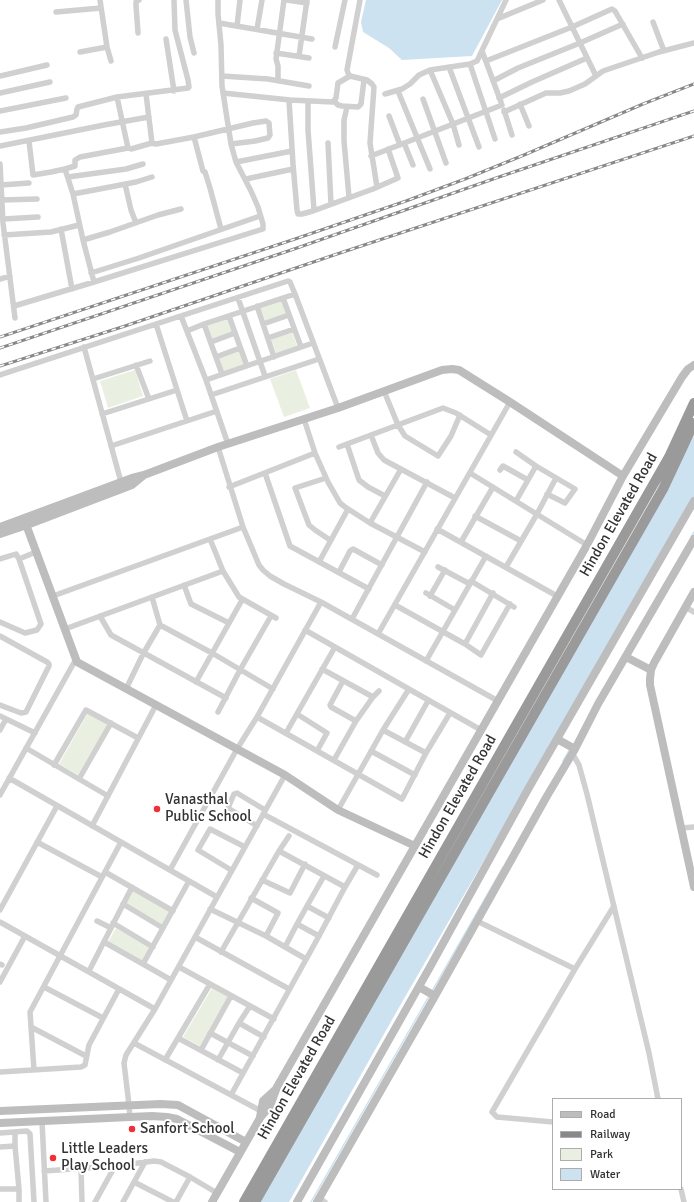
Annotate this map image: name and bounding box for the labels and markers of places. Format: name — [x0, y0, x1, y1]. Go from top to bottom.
place label: Vanasthal Public School — [165, 791, 252, 826]
marker: Vanasthal Public School — [152, 804, 162, 814]
place label: Sanfort School — [140, 1120, 235, 1138]
marker: Sanfort School — [127, 1124, 137, 1134]
place label: Little Leaders Play School — [61, 1140, 148, 1175]
marker: Little Leaders Play School — [48, 1153, 58, 1163]

